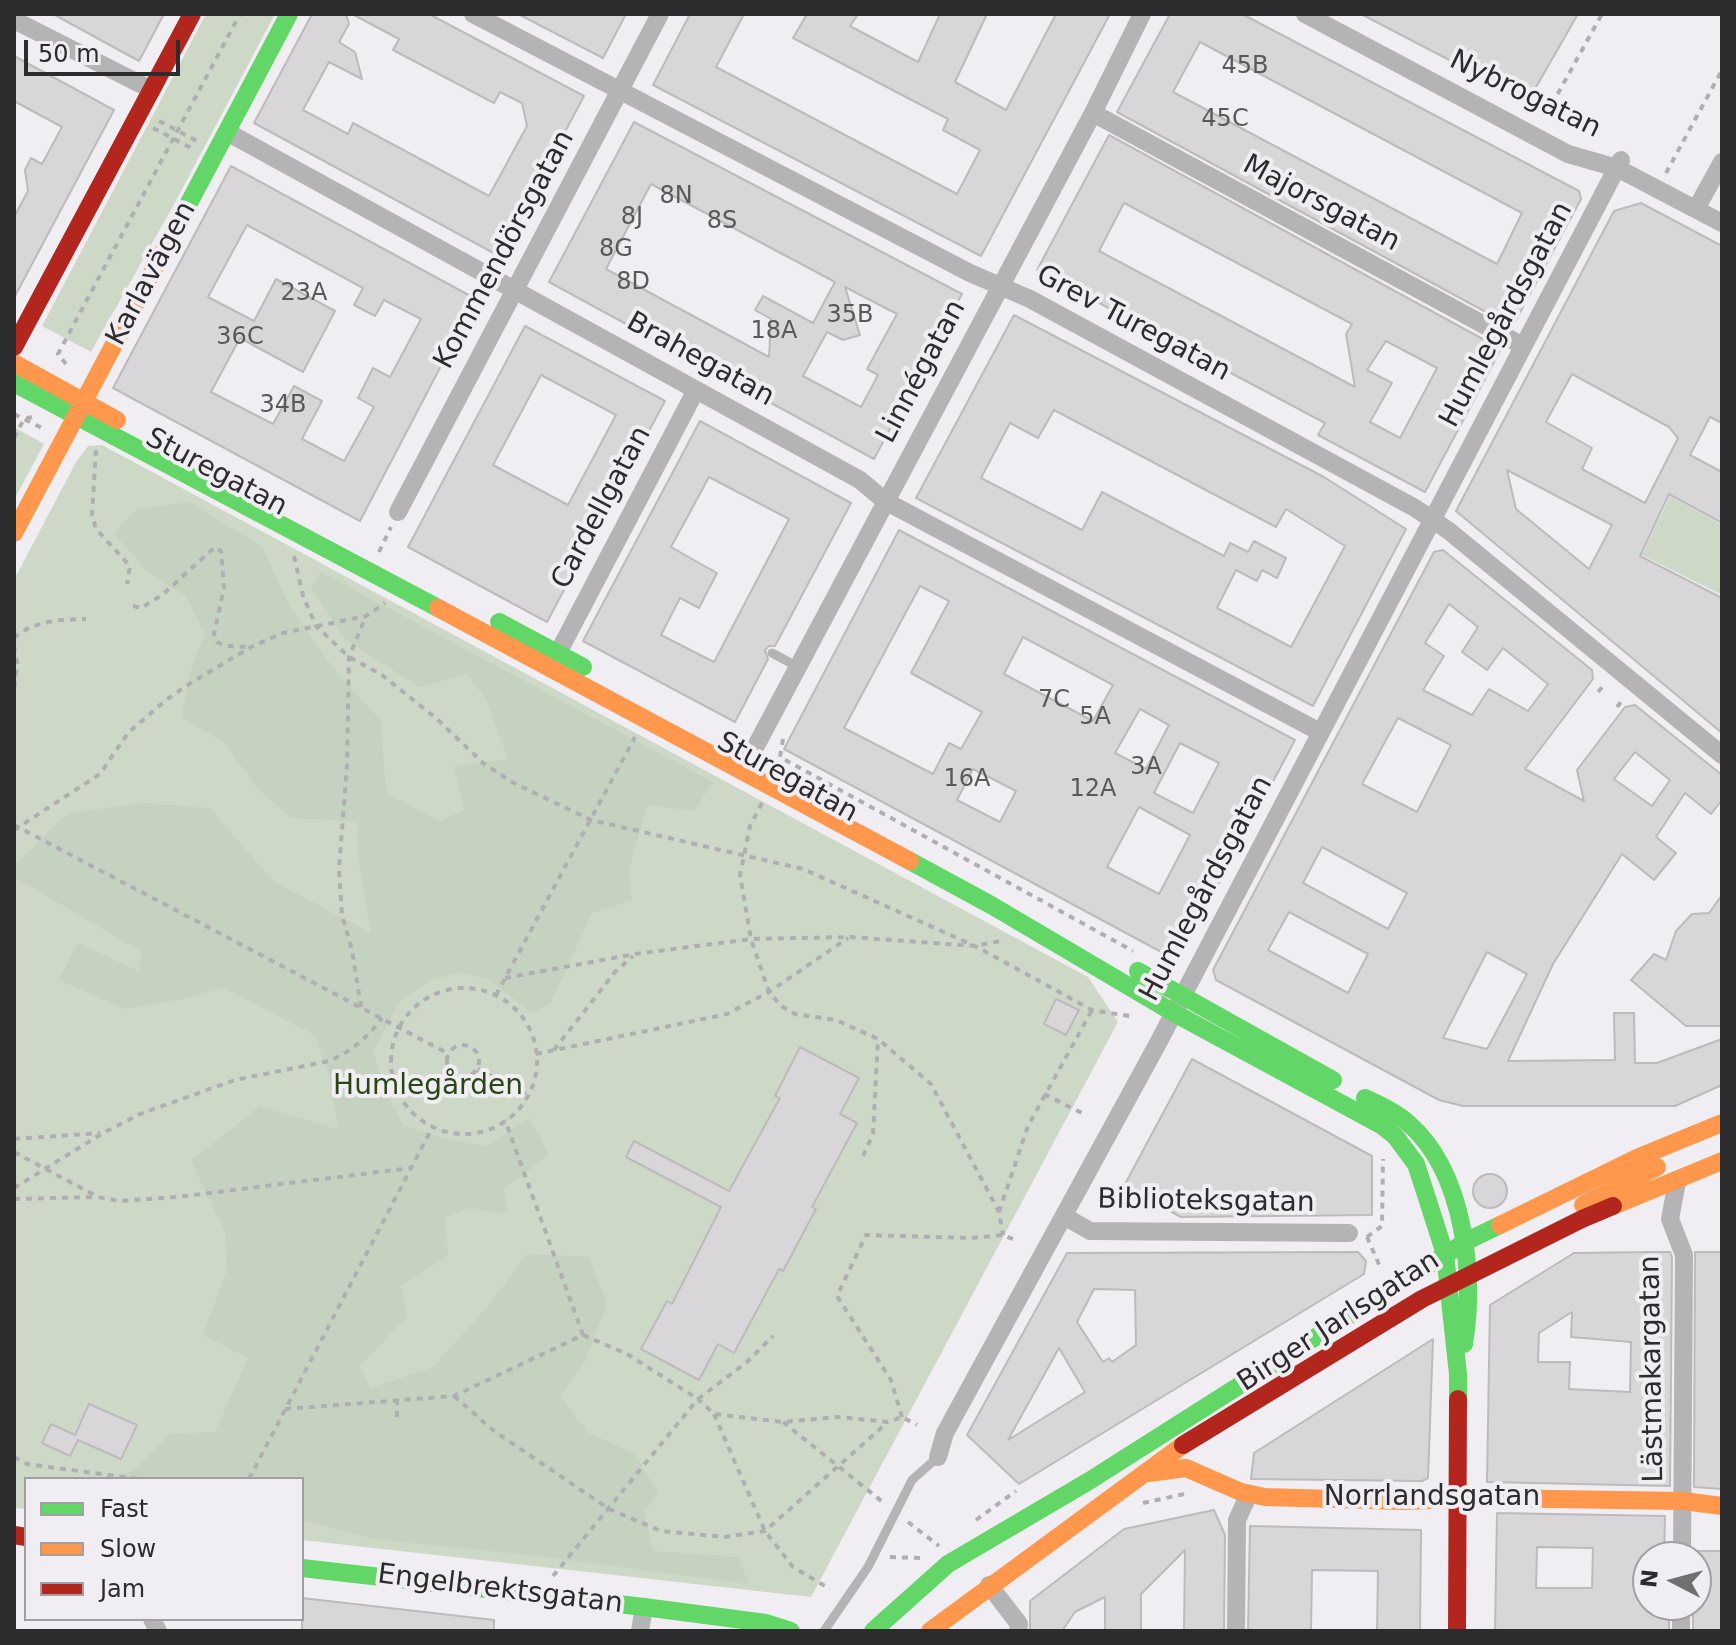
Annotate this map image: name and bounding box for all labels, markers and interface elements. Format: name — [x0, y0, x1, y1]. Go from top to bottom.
scale bar — [28, 24, 184, 74]
text: 50 m — [38, 40, 100, 68]
street label: Nybrogatan — [1444, 44, 1606, 146]
house number: 45B — [1221, 53, 1269, 81]
house number: 45C — [1201, 106, 1249, 134]
street label: Kommendörsgatan — [428, 125, 582, 375]
street label: Majorsgatan — [1237, 149, 1405, 259]
house number: 8N — [659, 183, 693, 211]
street label: Karlavägen — [100, 196, 204, 352]
street label: Humlegårdsgatan — [1433, 197, 1581, 433]
house number: 8J — [621, 204, 643, 232]
house number: 8S — [707, 208, 737, 236]
house number: 8G — [599, 236, 633, 264]
street label: Grev Turegatan — [1030, 259, 1236, 389]
house number: 8D — [616, 269, 650, 297]
house number: 23A — [281, 280, 327, 308]
street label: Linnégatan — [870, 295, 974, 449]
house number: 35B — [826, 302, 874, 330]
street label: Brahegatan — [620, 306, 780, 414]
house number: 18A — [751, 318, 797, 346]
house number: 36C — [216, 324, 264, 352]
house number: 34B — [259, 392, 307, 420]
street label: Cardellgatan — [545, 421, 659, 595]
street label: Sturegatan — [139, 422, 293, 524]
house number: 7C — [1038, 687, 1070, 715]
house number: 5A — [1079, 704, 1111, 732]
street label: Sturegatan — [711, 726, 863, 830]
house number: 3A — [1130, 754, 1162, 782]
house number: 16A — [944, 766, 990, 794]
street label: Humlegårdsgatan — [1133, 771, 1281, 1007]
house number: 12A — [1070, 776, 1116, 804]
park label: Humlegården — [333, 1070, 523, 1104]
street label: Biblioteksgatan — [1097, 1183, 1315, 1221]
street label: Birger Jarlsgatan — [1232, 1244, 1446, 1400]
street label: Lästmakargatan — [1634, 1255, 1672, 1483]
legend — [24, 1477, 304, 1621]
street label: Norrlandsgatan — [1324, 1481, 1540, 1515]
text: Fast — [100, 1495, 148, 1523]
text: Slow — [100, 1535, 156, 1563]
north arrow — [1632, 1541, 1712, 1621]
street label: Engelbrektsgatan — [376, 1558, 624, 1622]
text: N — [1636, 1568, 1663, 1589]
text: Jam — [100, 1575, 145, 1603]

